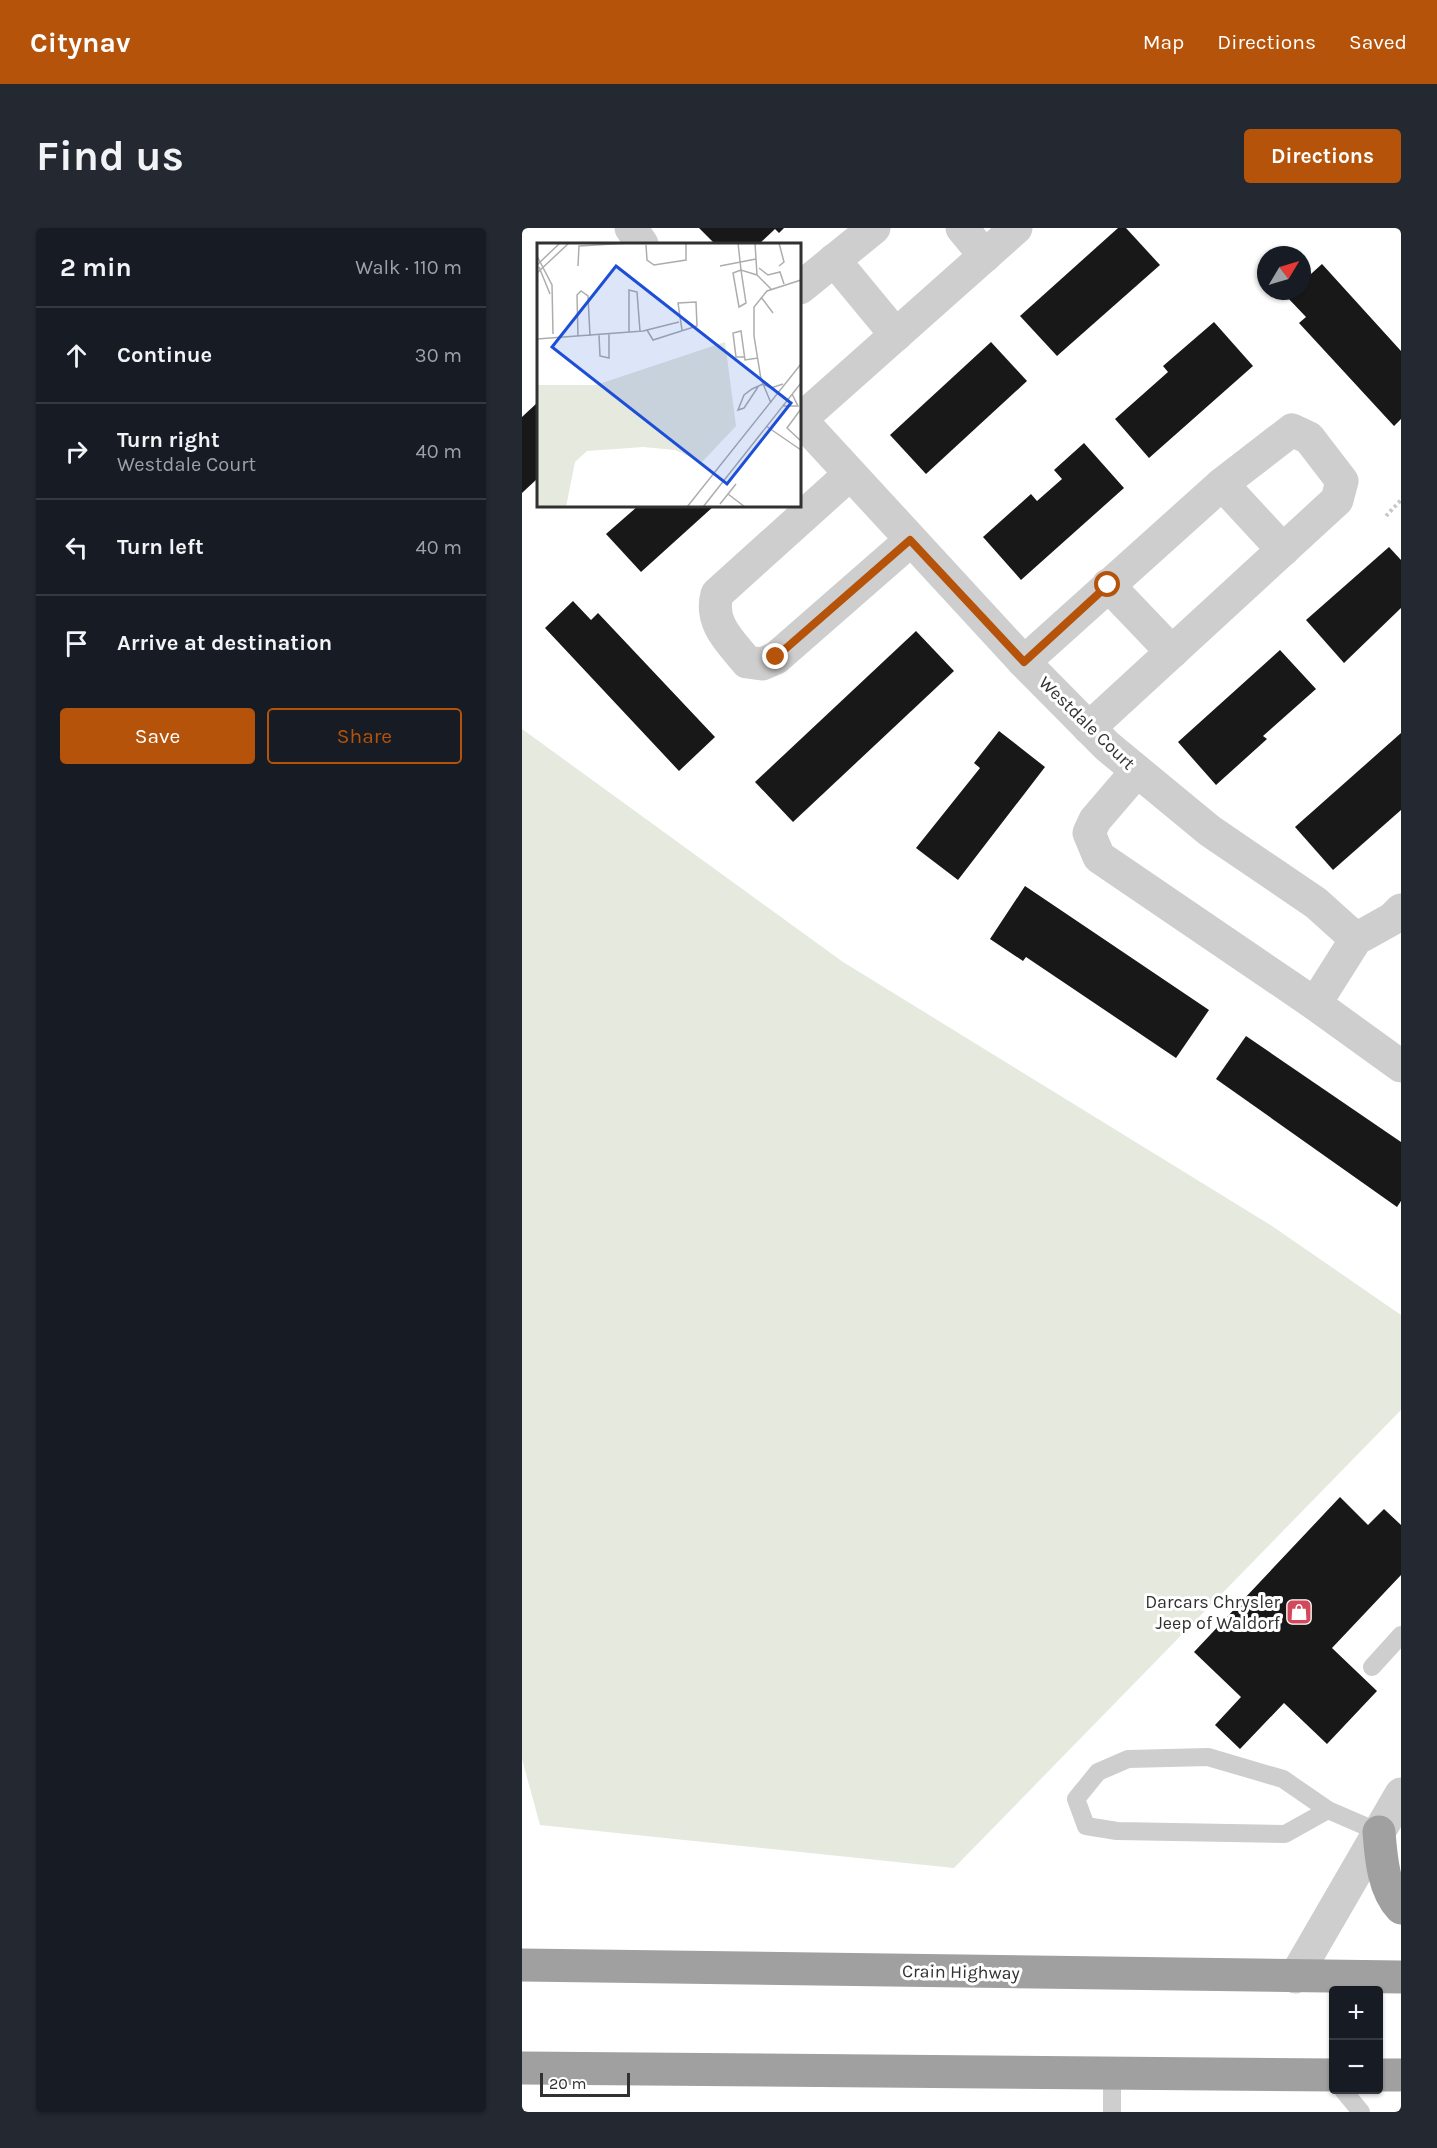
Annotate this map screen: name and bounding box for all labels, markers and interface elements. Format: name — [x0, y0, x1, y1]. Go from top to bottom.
text: Citynav — [30, 26, 130, 59]
text: Map — [1143, 30, 1184, 54]
text: Directions — [1217, 30, 1316, 54]
text: Saved — [1349, 30, 1407, 54]
button: Directions — [1244, 129, 1401, 183]
text: Find us — [36, 131, 184, 181]
inset map — [537, 243, 801, 507]
north arrow — [1257, 246, 1311, 300]
text: 2 min — [60, 252, 132, 283]
text: Walk · 110 m — [355, 256, 462, 279]
icon: ahead — [60, 339, 93, 372]
text: Continue — [117, 342, 212, 368]
text: 30 m — [415, 344, 462, 367]
text: Turn right — [117, 427, 220, 453]
icon: right — [60, 435, 93, 468]
text: 40 m — [416, 440, 462, 463]
text: Westdale Court — [117, 453, 256, 476]
icon: left — [60, 531, 93, 564]
text: Turn left — [117, 534, 204, 560]
text: 40 m — [416, 536, 462, 559]
route start — [1094, 571, 1120, 597]
icon: arrive — [60, 627, 93, 660]
text: Arrive at destination — [117, 630, 332, 656]
route end — [762, 643, 788, 669]
street label: Westdale Court — [1034, 672, 1140, 775]
button: Save — [60, 708, 255, 764]
button: Share — [267, 708, 462, 764]
place label: Darcars Chrysler Jeep of Waldorf — [1145, 1591, 1281, 1634]
shop icon: Darcars Chrysler Jeep of Waldorf — [1284, 1597, 1314, 1627]
street label: Crain Highway — [902, 1960, 1021, 1984]
map controls — [1329, 1986, 1383, 2094]
button: + — [1329, 1986, 1383, 2040]
button: − — [1329, 2040, 1383, 2094]
scale bar — [540, 2070, 630, 2098]
text: 20 m — [549, 2074, 587, 2093]

